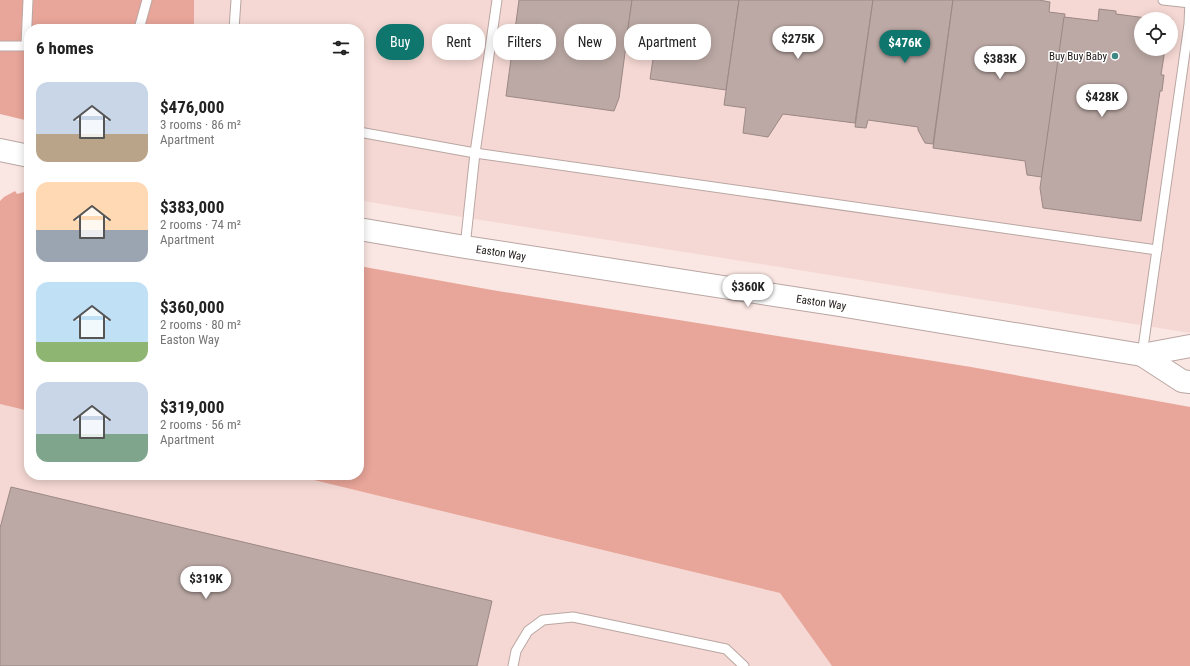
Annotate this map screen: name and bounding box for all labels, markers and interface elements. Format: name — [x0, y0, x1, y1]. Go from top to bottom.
map controls — [1134, 12, 1178, 56]
button: locate — [1134, 12, 1178, 56]
chip: Buy — [376, 24, 424, 60]
chip: Rent — [432, 24, 485, 60]
chip: Filters — [493, 24, 556, 60]
chip: New — [564, 24, 616, 60]
chip: Apartment — [624, 24, 711, 60]
pin: $275K — [770, 26, 826, 60]
pin: $476K — [877, 30, 933, 64]
text: $275K — [781, 31, 815, 46]
text: $476K — [888, 35, 922, 50]
icon: filters — [330, 37, 352, 59]
text: 6 homes — [36, 38, 94, 58]
pin: $383K — [972, 46, 1028, 80]
place label: Buy Buy Baby — [1049, 50, 1107, 63]
text: $383K — [983, 51, 1017, 66]
marker: Buy Buy Baby — [1110, 51, 1120, 61]
pin: $428K — [1074, 84, 1130, 118]
text: $428K — [1085, 89, 1119, 104]
text: $476,000 — [160, 97, 224, 117]
icon: home — [68, 98, 116, 146]
text: 3 rooms · 86 m² — [160, 117, 241, 132]
text: Apartment — [160, 132, 214, 147]
text: $383,000 — [160, 197, 224, 217]
icon: home — [68, 198, 116, 246]
text: 2 rooms · 74 m² — [160, 217, 241, 232]
text: Apartment — [160, 232, 214, 247]
street label: Easton Way — [475, 243, 527, 263]
pin: $360K — [720, 274, 776, 308]
text: $360K — [731, 279, 765, 294]
street label: Easton Way — [795, 292, 847, 313]
text: $360,000 — [160, 297, 224, 317]
icon: home — [68, 298, 116, 346]
text: 2 rooms · 80 m² — [160, 317, 241, 332]
text: Easton Way — [160, 332, 219, 347]
text: $319,000 — [160, 397, 224, 417]
icon: home — [68, 398, 116, 446]
text: 2 rooms · 56 m² — [160, 417, 241, 432]
text: Apartment — [160, 432, 214, 447]
pin: $319K — [178, 566, 234, 600]
text: $319K — [189, 571, 223, 586]

